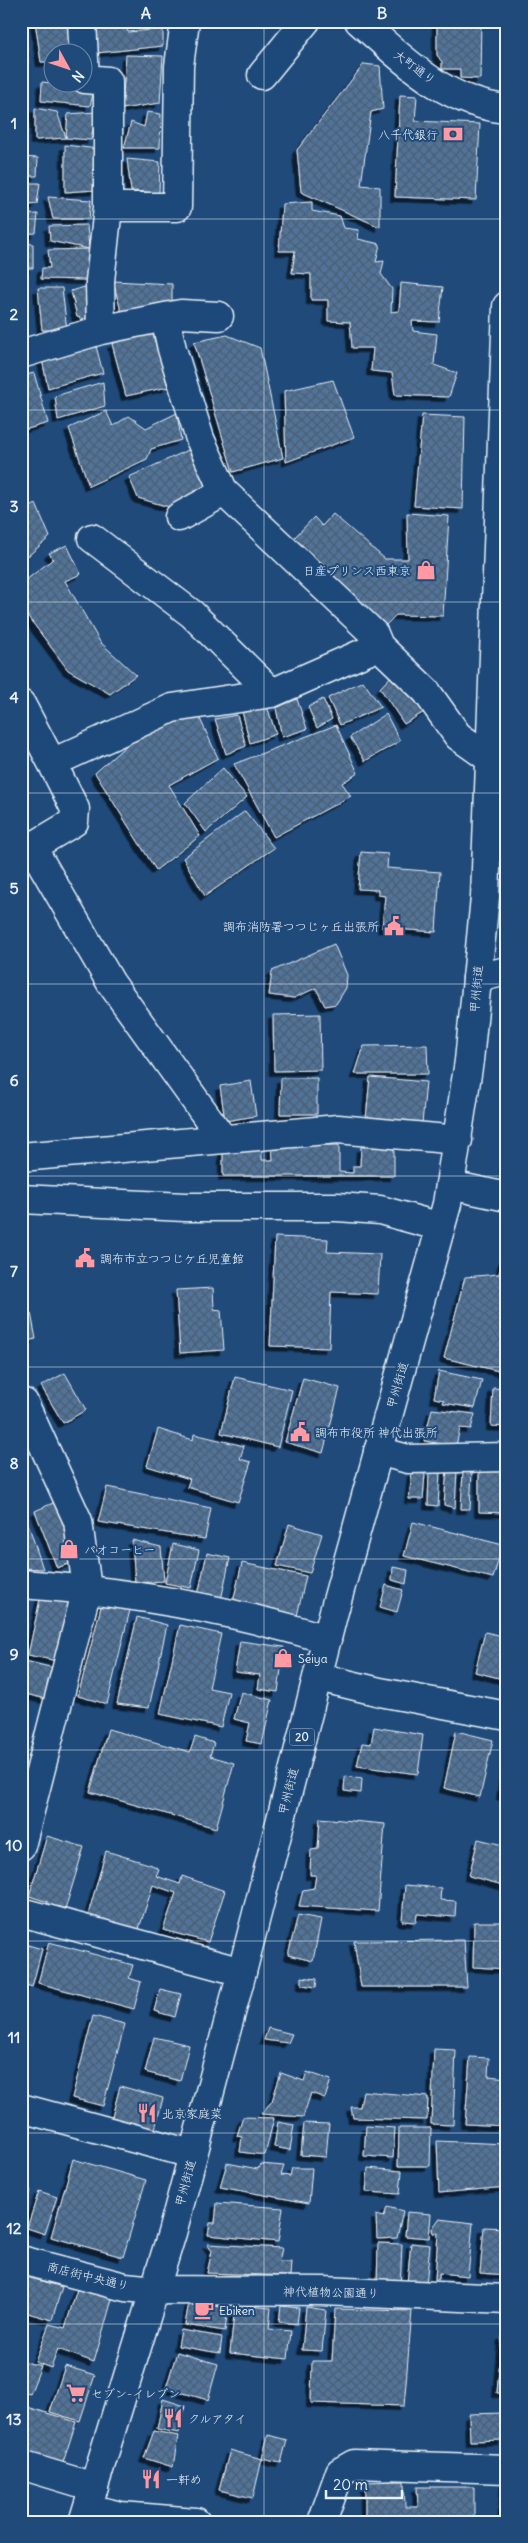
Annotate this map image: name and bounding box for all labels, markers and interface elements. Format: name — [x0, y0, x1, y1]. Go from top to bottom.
text: A — [141, 3, 151, 23]
text: B — [377, 3, 388, 23]
north arrow — [42, 42, 92, 92]
street label: 大町通り — [391, 47, 439, 87]
text: N — [68, 67, 88, 86]
text: 1 — [11, 113, 17, 133]
bank icon: 八千代銀行 — [442, 123, 464, 145]
place label: 八千代銀行 — [378, 127, 438, 142]
text: 2 — [10, 304, 19, 324]
text: 3 — [9, 496, 19, 516]
shop icon: 日産プリンス西東京 — [415, 559, 437, 581]
place label: 日産プリンス西東京 — [303, 563, 411, 578]
text: 4 — [9, 687, 19, 707]
text: 5 — [9, 878, 19, 898]
public building icon: 調布消防署つつじヶ丘出張所 — [383, 915, 405, 937]
place label: 調布消防署つつじヶ丘出張所 — [223, 919, 379, 934]
street label: 甲州街道 — [466, 964, 486, 1014]
text: 6 — [9, 1070, 19, 1090]
public building icon: 調布市立つつじケ丘児童館 — [74, 1247, 96, 1269]
place label: 調布市立つつじケ丘児童館 — [100, 1251, 244, 1266]
text: 7 — [10, 1261, 18, 1281]
street label: 甲州街道 — [383, 1360, 411, 1410]
public building icon: 調布市役所 神代出張所 — [289, 1421, 311, 1443]
place label: 調布市役所 神代出張所 — [315, 1425, 438, 1440]
text: 8 — [9, 1453, 19, 1473]
shop icon: パオコーヒー — [58, 1538, 80, 1560]
place label: パオコーヒー — [84, 1542, 155, 1557]
text: 9 — [9, 1644, 19, 1664]
shop icon: Seiya — [272, 1647, 294, 1669]
place label: Seiya — [298, 1651, 328, 1666]
road number: 20 — [290, 1728, 314, 1745]
street label: 甲州街道 — [275, 1766, 301, 1816]
text: 10 — [6, 1835, 22, 1855]
text: 11 — [8, 2027, 20, 2047]
restaurant icon: 北京家庭菜 — [136, 2102, 158, 2124]
place label: 北京家庭菜 — [162, 2106, 222, 2121]
street label: 甲州街道 — [172, 2158, 198, 2208]
text: 12 — [6, 2218, 22, 2238]
street label: 商店街中央通り — [45, 2259, 131, 2293]
street label: 神代植物公園通り — [283, 2284, 379, 2300]
cafe icon: Ebiken — [193, 2299, 215, 2321]
place label: Ebiken — [219, 2303, 255, 2318]
supermarket icon: セブン-イレブン — [65, 2382, 87, 2404]
place label: セブン-イレブン — [91, 2386, 180, 2401]
restaurant icon: クルアタイ — [162, 2407, 184, 2429]
text: 13 — [6, 2409, 22, 2429]
place label: クルアタイ — [188, 2411, 246, 2426]
restaurant icon: 一軒め — [140, 2468, 162, 2490]
scale bar — [326, 2468, 402, 2500]
place label: 一軒め — [166, 2472, 202, 2487]
text: 20 m — [333, 2475, 368, 2494]

